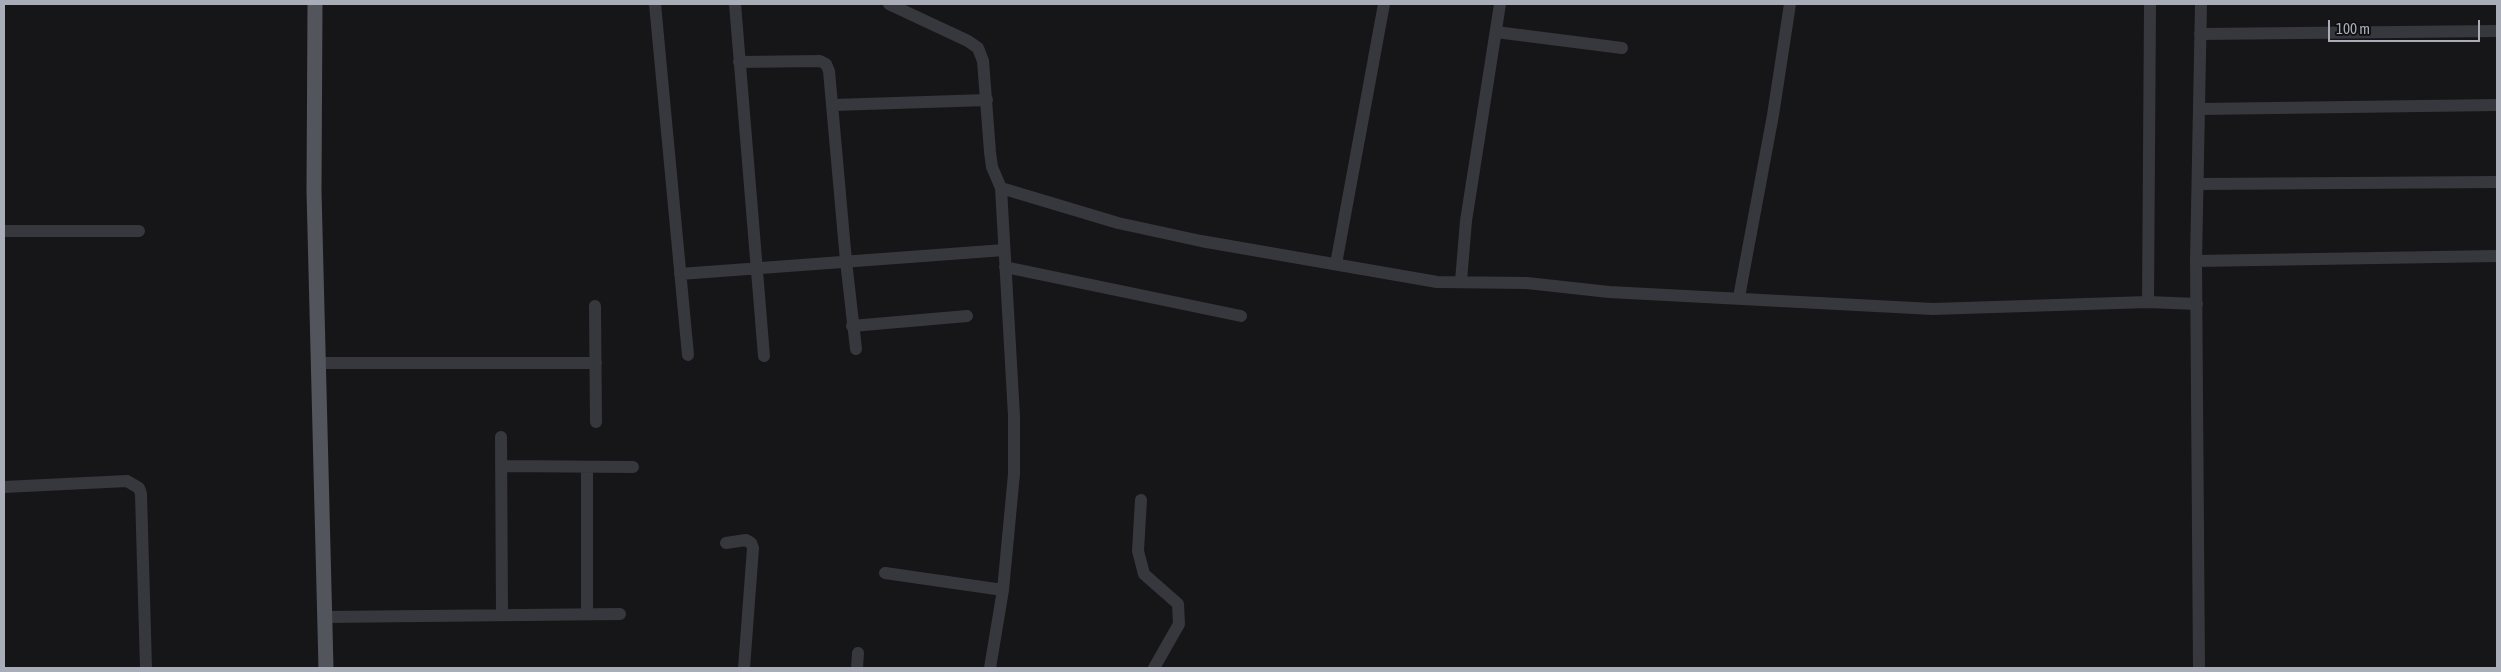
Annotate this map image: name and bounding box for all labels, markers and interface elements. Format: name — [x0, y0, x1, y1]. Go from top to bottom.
scale bar — [2331, 10, 2484, 42]
text: 100 m — [2336, 20, 2370, 37]

